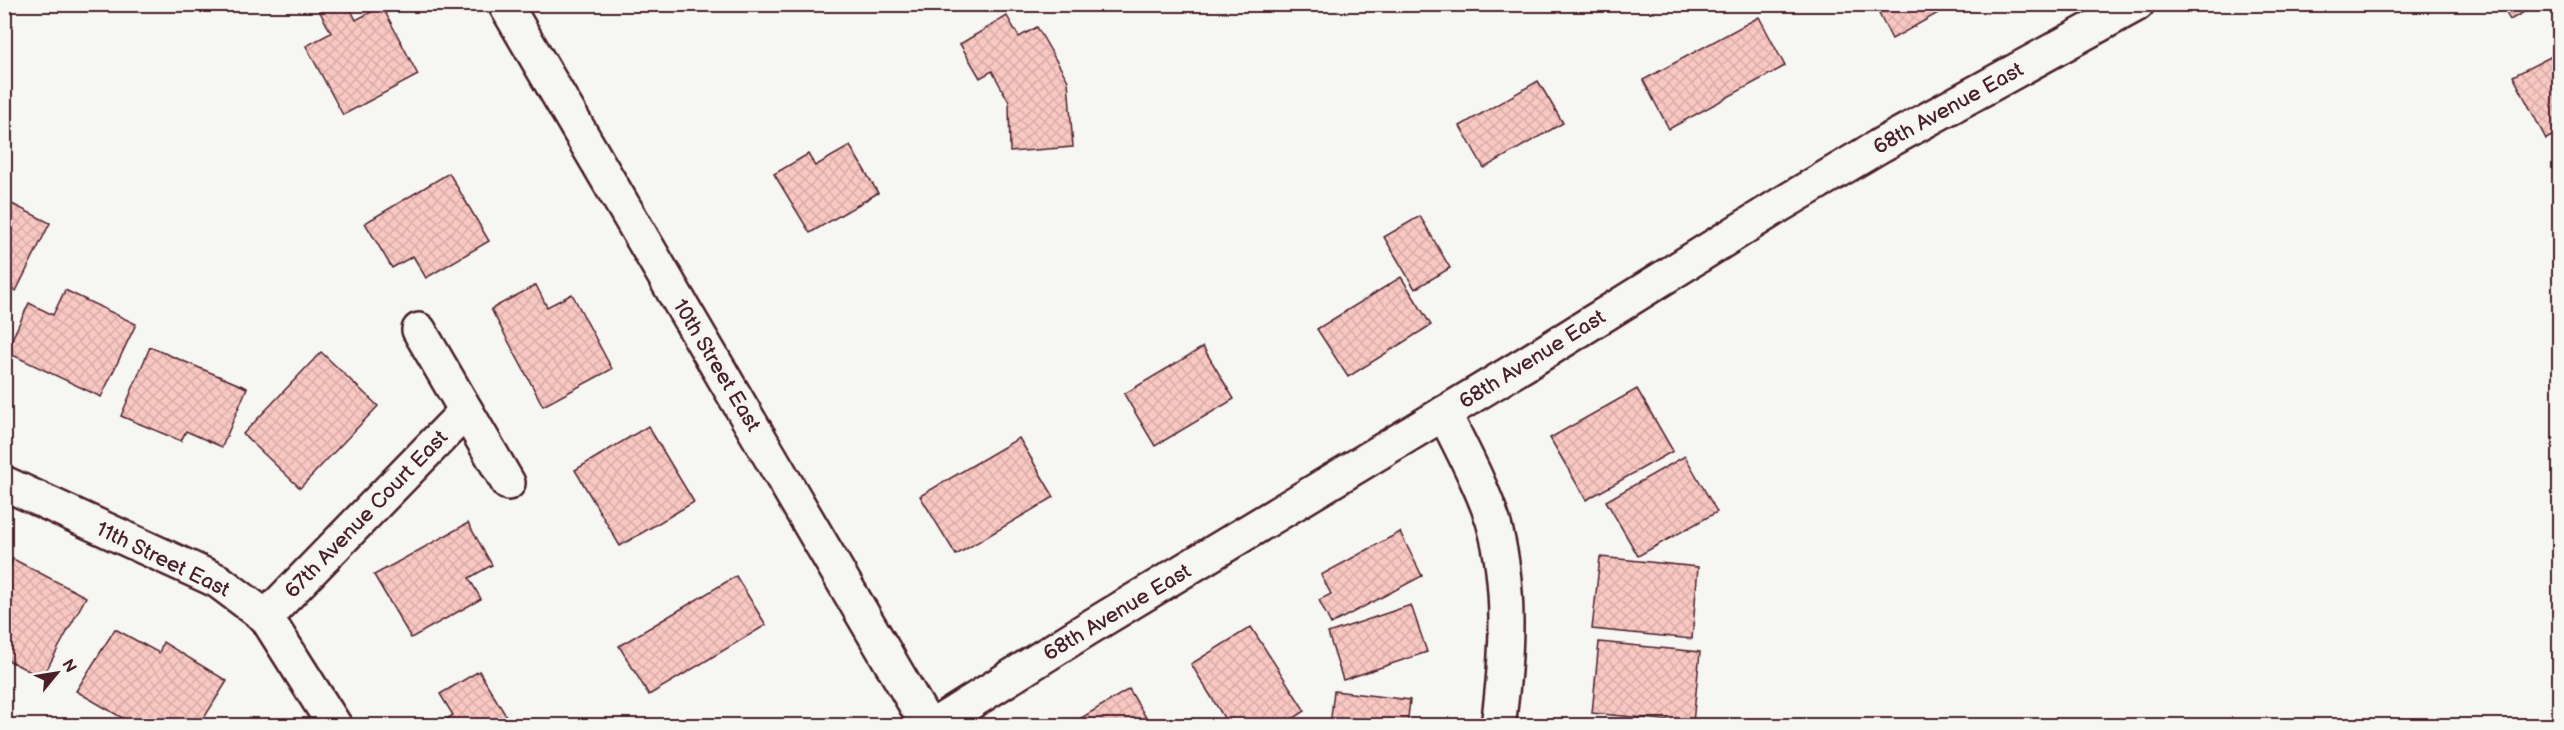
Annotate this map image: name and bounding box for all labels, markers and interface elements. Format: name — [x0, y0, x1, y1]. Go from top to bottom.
street label: 68th Avenue East — [1869, 57, 2028, 160]
street label: 10th Street East — [667, 295, 766, 436]
street label: 68th Avenue East — [1455, 304, 1610, 414]
street label: 67th Avenue Court East — [280, 425, 453, 604]
street label: 11th Street East — [92, 516, 234, 603]
street label: 68th Avenue East — [1039, 558, 1196, 666]
north arrow — [27, 643, 87, 703]
text: N — [57, 656, 80, 676]

